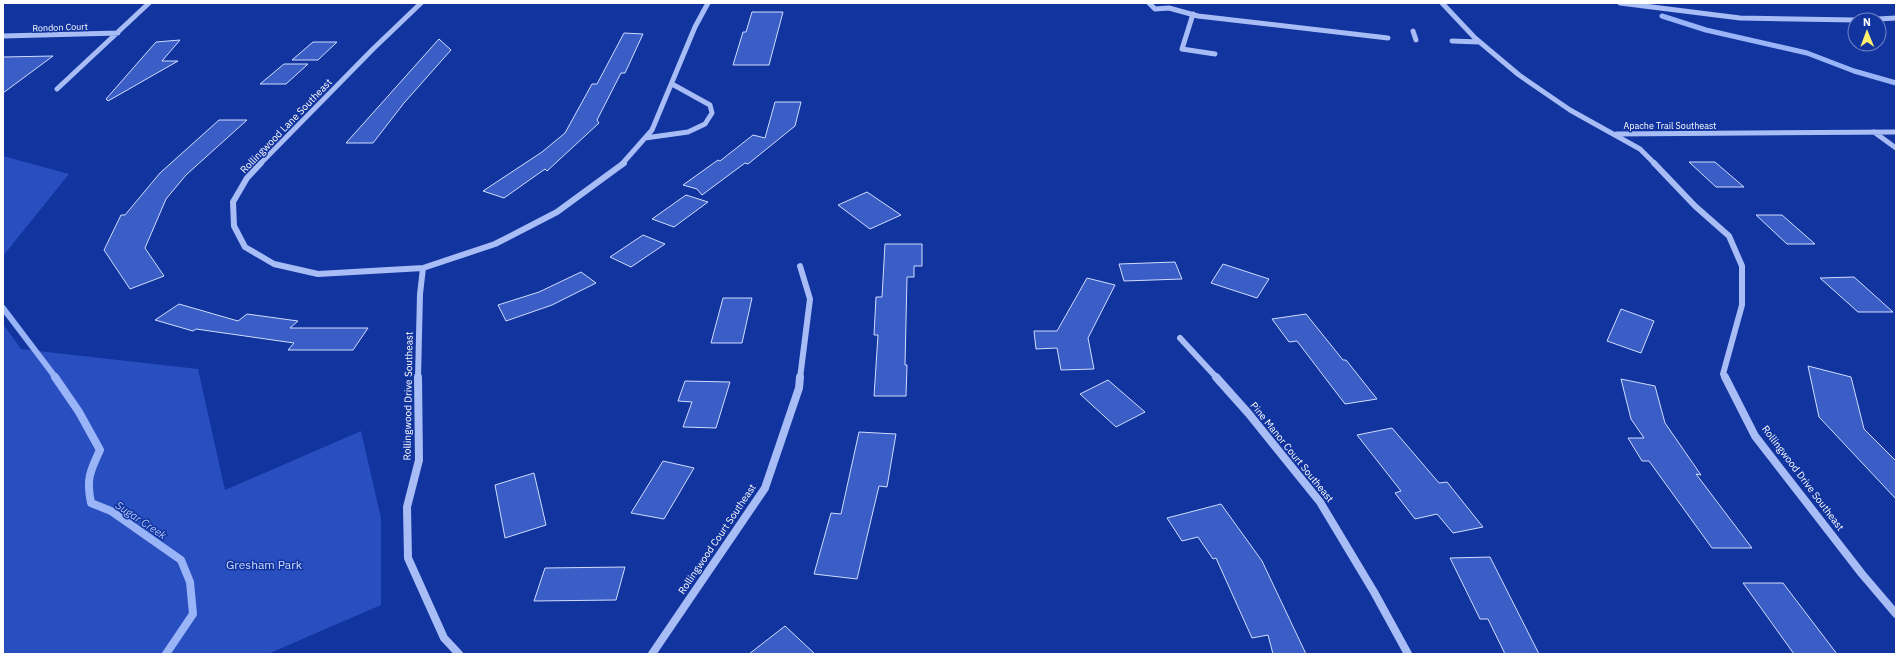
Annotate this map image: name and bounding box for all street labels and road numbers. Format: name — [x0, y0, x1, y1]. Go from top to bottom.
street label: Rondon Court — [32, 21, 88, 33]
street label: Rollingwood Lane Southeast — [237, 75, 335, 176]
street label: Apache Trail Southeast — [1623, 120, 1717, 131]
street label: Rollingwood Drive Southeast — [400, 331, 416, 460]
street label: Pine Manor Court Southeast — [1248, 399, 1337, 505]
street label: Rollingwood Drive Southeast — [1759, 423, 1847, 534]
street label: Rollingwood Court Southeast — [675, 481, 759, 597]

